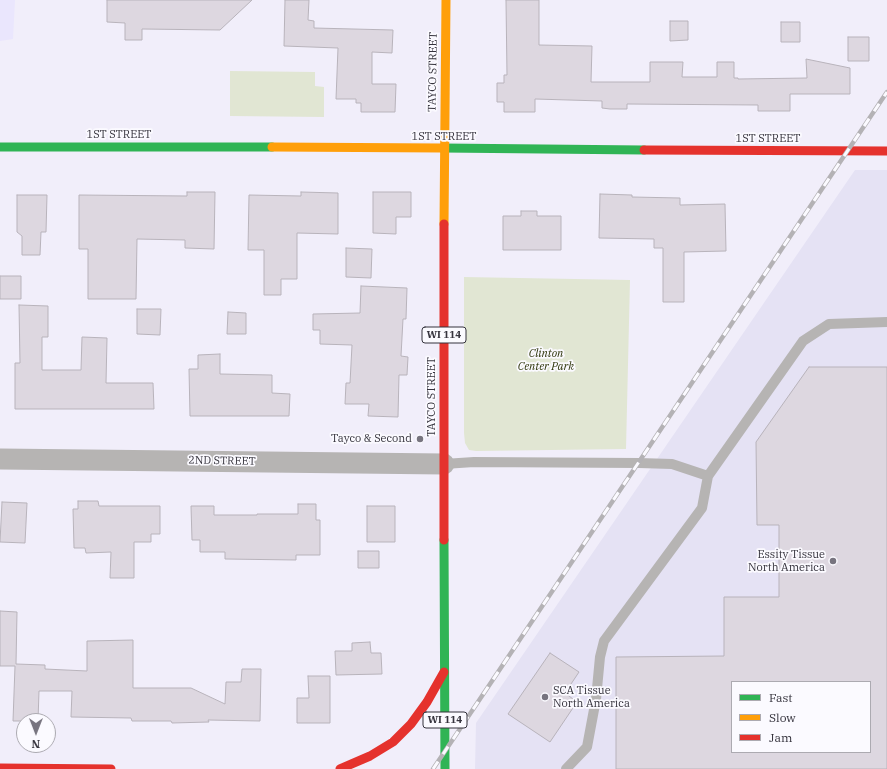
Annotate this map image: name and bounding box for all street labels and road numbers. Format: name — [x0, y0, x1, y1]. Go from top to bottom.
street label: TAYCO STREET — [426, 32, 440, 112]
street label: 1ST STREET — [87, 128, 151, 142]
street label: 1ST STREET — [412, 130, 476, 144]
street label: 1ST STREET — [736, 132, 800, 146]
road number: WI 114 — [422, 327, 466, 343]
street label: TAYCO STREET — [425, 357, 439, 437]
street label: 2ND STREET — [188, 454, 256, 468]
road number: WI 114 — [423, 712, 467, 728]

